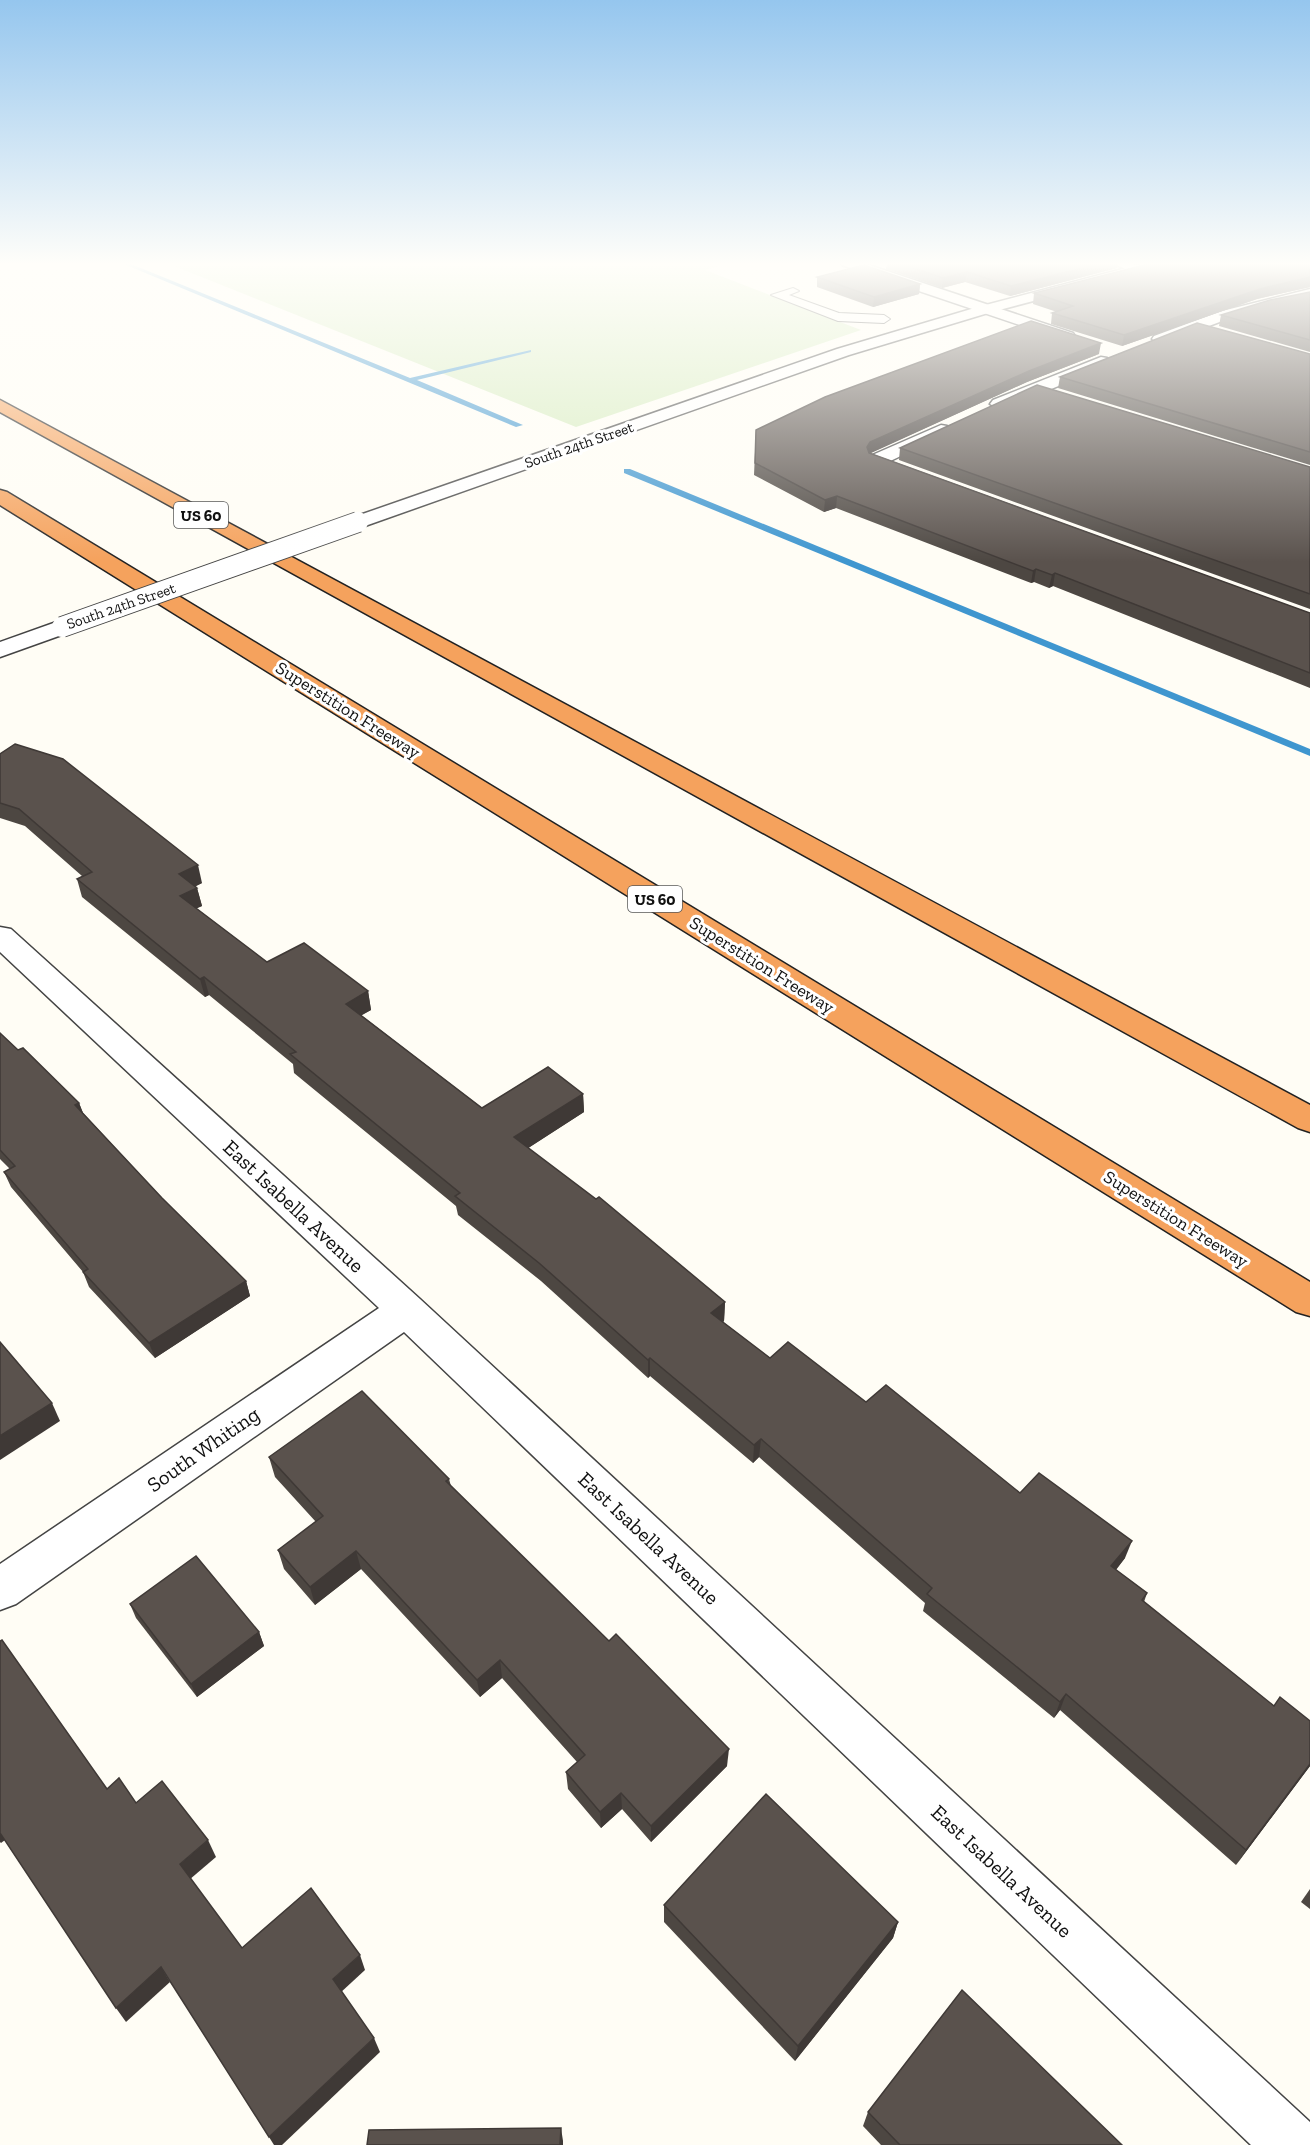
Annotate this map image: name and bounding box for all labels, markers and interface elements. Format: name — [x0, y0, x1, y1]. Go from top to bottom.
street label: South 24th Street — [522, 418, 636, 472]
road number: US 60 — [174, 502, 228, 528]
street label: South 24th Street — [64, 579, 178, 633]
street label: Superstition Freeway — [272, 657, 425, 764]
road number: US 60 — [628, 886, 682, 912]
street label: Superstition Freeway — [686, 912, 839, 1019]
street label: East Isabella Avenue — [218, 1134, 370, 1278]
street label: Superstition Freeway — [1100, 1166, 1253, 1273]
street label: South Whiting — [142, 1401, 264, 1497]
street label: East Isabella Avenue — [573, 1466, 725, 1610]
street label: East Isabella Avenue — [926, 1799, 1078, 1943]

